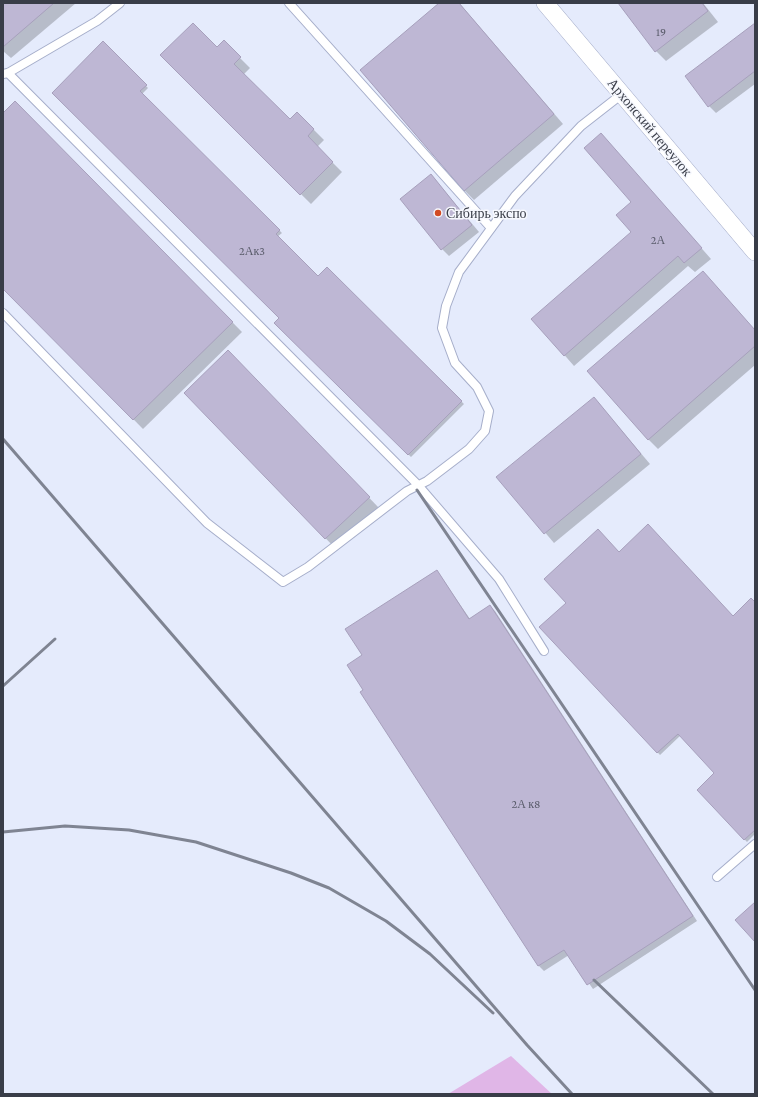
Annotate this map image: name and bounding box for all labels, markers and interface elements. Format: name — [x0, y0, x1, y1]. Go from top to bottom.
house number: 19 — [656, 25, 666, 39]
street label: Архонский переулок — [605, 75, 696, 179]
place label: Сибирь экспо — [446, 205, 527, 221]
marker: Сибирь экспо — [433, 208, 443, 218]
house number: 2А — [651, 233, 666, 247]
house number: 2Ак3 — [239, 244, 265, 258]
house number: 2А к8 — [512, 797, 540, 811]

